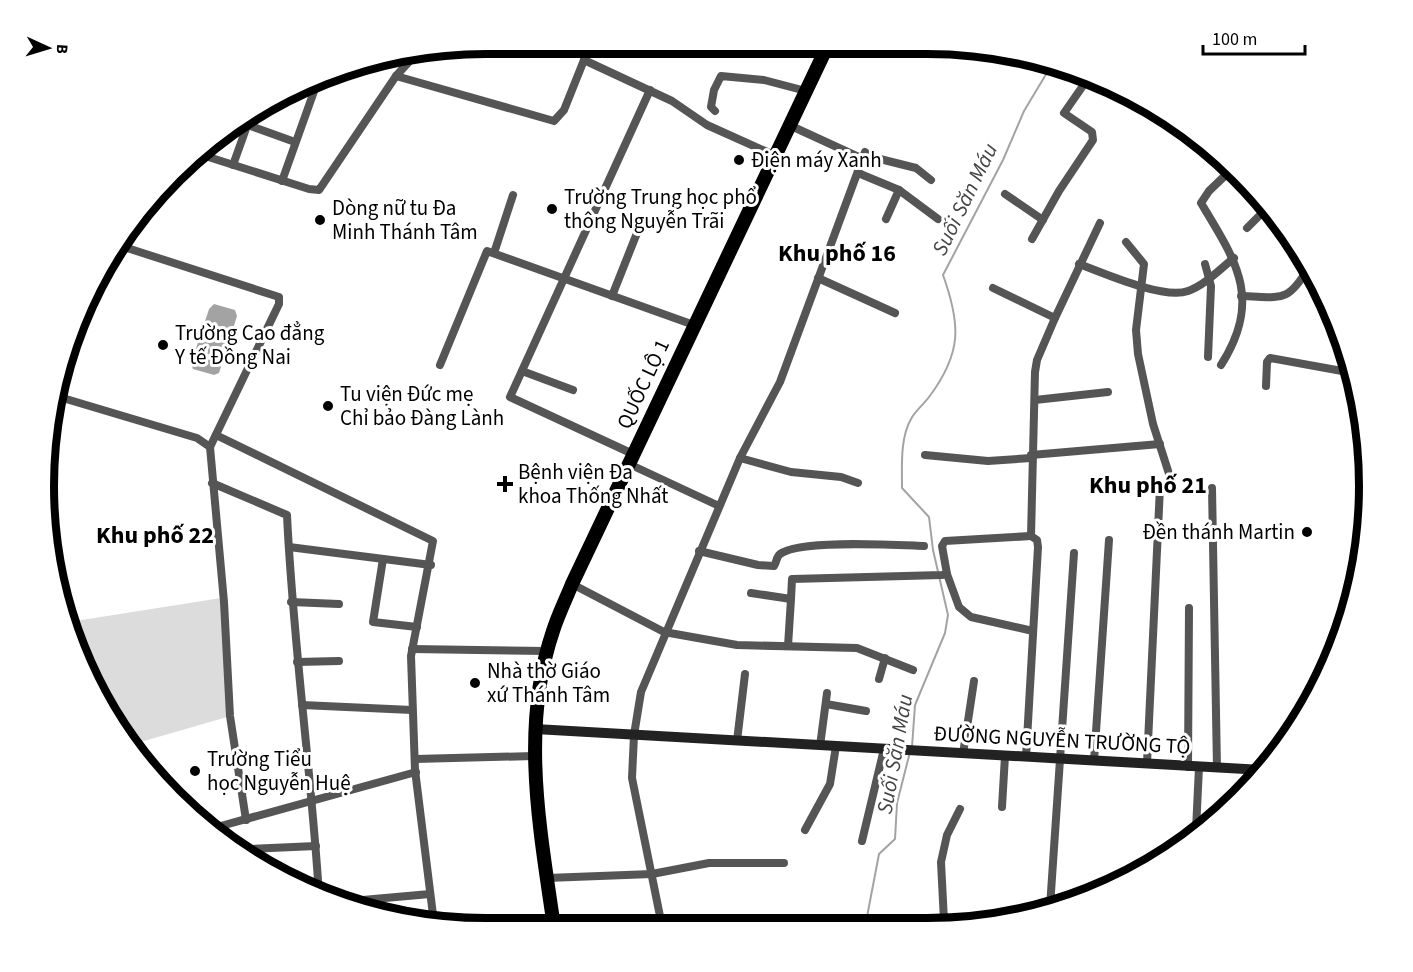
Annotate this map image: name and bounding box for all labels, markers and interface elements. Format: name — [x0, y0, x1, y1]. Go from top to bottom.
north arrow — [18, 18, 78, 78]
scale bar — [1203, 18, 1305, 56]
text: 100 m — [1212, 27, 1257, 52]
text: B — [51, 43, 73, 55]
water label: Suối Săn Máu — [924, 138, 1006, 261]
place label: Điện máy Xanh — [751, 145, 882, 175]
marker: Điện máy Xanh — [732, 153, 746, 167]
place label: Trường Trung học phổ thông Nguyễn Trãi — [564, 182, 757, 236]
place label: Dòng nữ tu Đa Minh Thánh Tâm — [332, 193, 478, 247]
marker: Trường Trung học phổ thông Nguyễn Trãi — [545, 202, 559, 216]
marker: Dòng nữ tu Đa Minh Thánh Tâm — [313, 213, 327, 227]
district label: Khu phố 16 — [778, 236, 896, 271]
place label: Trường Cao đẳng Y tế Đồng Nai — [174, 318, 325, 372]
street label: QUỐC LỘ 1 — [609, 334, 677, 434]
marker: Trường Cao đẳng Y tế Đồng Nai — [156, 338, 170, 352]
place label: Tu viện Đức mẹ Chỉ bảo Đàng Lành — [340, 379, 504, 433]
marker: Tu viện Đức mẹ Chỉ bảo Đàng Lành — [321, 399, 335, 413]
place label: Bệnh viện Đa khoa Thống Nhất — [518, 457, 668, 511]
district label: Khu phố 21 — [1089, 468, 1207, 503]
marker: Bệnh viện Đa khoa Thống Nhất — [496, 475, 514, 493]
place label: Đền thánh Martin — [1142, 517, 1295, 547]
district label: Khu phố 22 — [96, 518, 214, 553]
marker: Đền thánh Martin — [1300, 525, 1314, 539]
place label: Nhà thờ Giáo xứ Thánh Tâm — [487, 656, 610, 710]
marker: Nhà thờ Giáo xứ Thánh Tâm — [468, 676, 482, 690]
water label: Suối Săn Máu — [869, 692, 921, 817]
street label: ĐƯỜNG NGUYỄN TRƯỜNG TỘ — [933, 718, 1191, 762]
place label: Trường Tiểu học Nguyễn Huệ — [207, 744, 351, 798]
marker: Trường Tiểu học Nguyễn Huệ — [188, 764, 202, 778]

